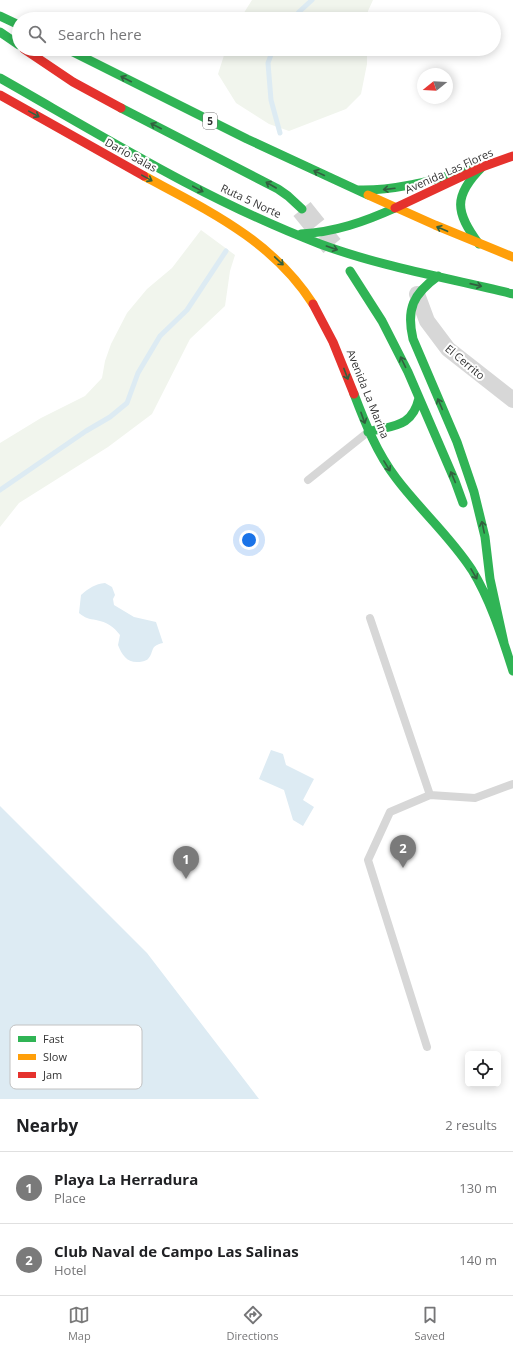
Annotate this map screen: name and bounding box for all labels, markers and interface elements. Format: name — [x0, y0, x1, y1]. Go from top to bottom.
search box — [12, 12, 501, 56]
icon: search — [26, 23, 48, 45]
text: Search here — [58, 24, 142, 44]
north arrow — [417, 68, 453, 104]
one-way arrow — [120, 75, 132, 83]
one-way arrow — [28, 111, 40, 119]
road number: 5 — [203, 113, 217, 129]
one-way arrow — [150, 122, 162, 129]
street label: Darío Salas — [103, 134, 160, 175]
street label: Avenida Las Flores — [402, 144, 495, 197]
one-way arrow — [313, 169, 325, 176]
one-way arrow — [141, 174, 153, 182]
street label: Ruta 5 Norte — [219, 180, 284, 221]
one-way arrow — [265, 181, 277, 189]
one-way arrow — [191, 185, 203, 193]
one-way arrow — [383, 185, 396, 193]
one-way arrow — [437, 225, 449, 232]
one-way arrow — [326, 245, 338, 253]
one-way arrow — [274, 257, 284, 266]
one-way arrow — [469, 281, 482, 289]
street label: El Cerrito — [442, 341, 488, 383]
street label: Avenida La Marina — [344, 347, 393, 441]
one-way arrow — [399, 356, 406, 368]
one-way arrow — [343, 367, 351, 379]
one-way arrow — [436, 399, 444, 411]
one-way arrow — [360, 411, 367, 424]
one-way arrow — [383, 460, 391, 471]
one-way arrow — [449, 471, 456, 483]
one-way arrow — [479, 521, 487, 534]
your location — [239, 530, 259, 550]
one-way arrow — [471, 568, 479, 580]
pin: 2 — [390, 835, 416, 868]
pin: 1 — [173, 846, 199, 879]
legend — [10, 1025, 142, 1089]
text: Fast — [43, 1031, 64, 1046]
text: Slow — [43, 1049, 67, 1064]
map controls — [465, 1051, 501, 1087]
button: locate — [465, 1051, 501, 1087]
text: Jam — [42, 1067, 62, 1082]
text: Nearby — [16, 1114, 78, 1137]
text: 2 results — [445, 1116, 497, 1134]
text: Playa La Herradura — [54, 1169, 198, 1189]
text: 1 — [25, 1179, 33, 1197]
text: 130 m — [459, 1179, 497, 1197]
text: Place — [54, 1189, 86, 1207]
text: Club Naval de Campo Las Salinas — [54, 1241, 299, 1261]
text: 2 — [25, 1251, 33, 1269]
text: 140 m — [459, 1251, 497, 1269]
text: Hotel — [54, 1261, 87, 1279]
tab: Map — [68, 1304, 91, 1343]
tab: Directions — [227, 1304, 279, 1343]
tab: Saved — [414, 1304, 445, 1343]

